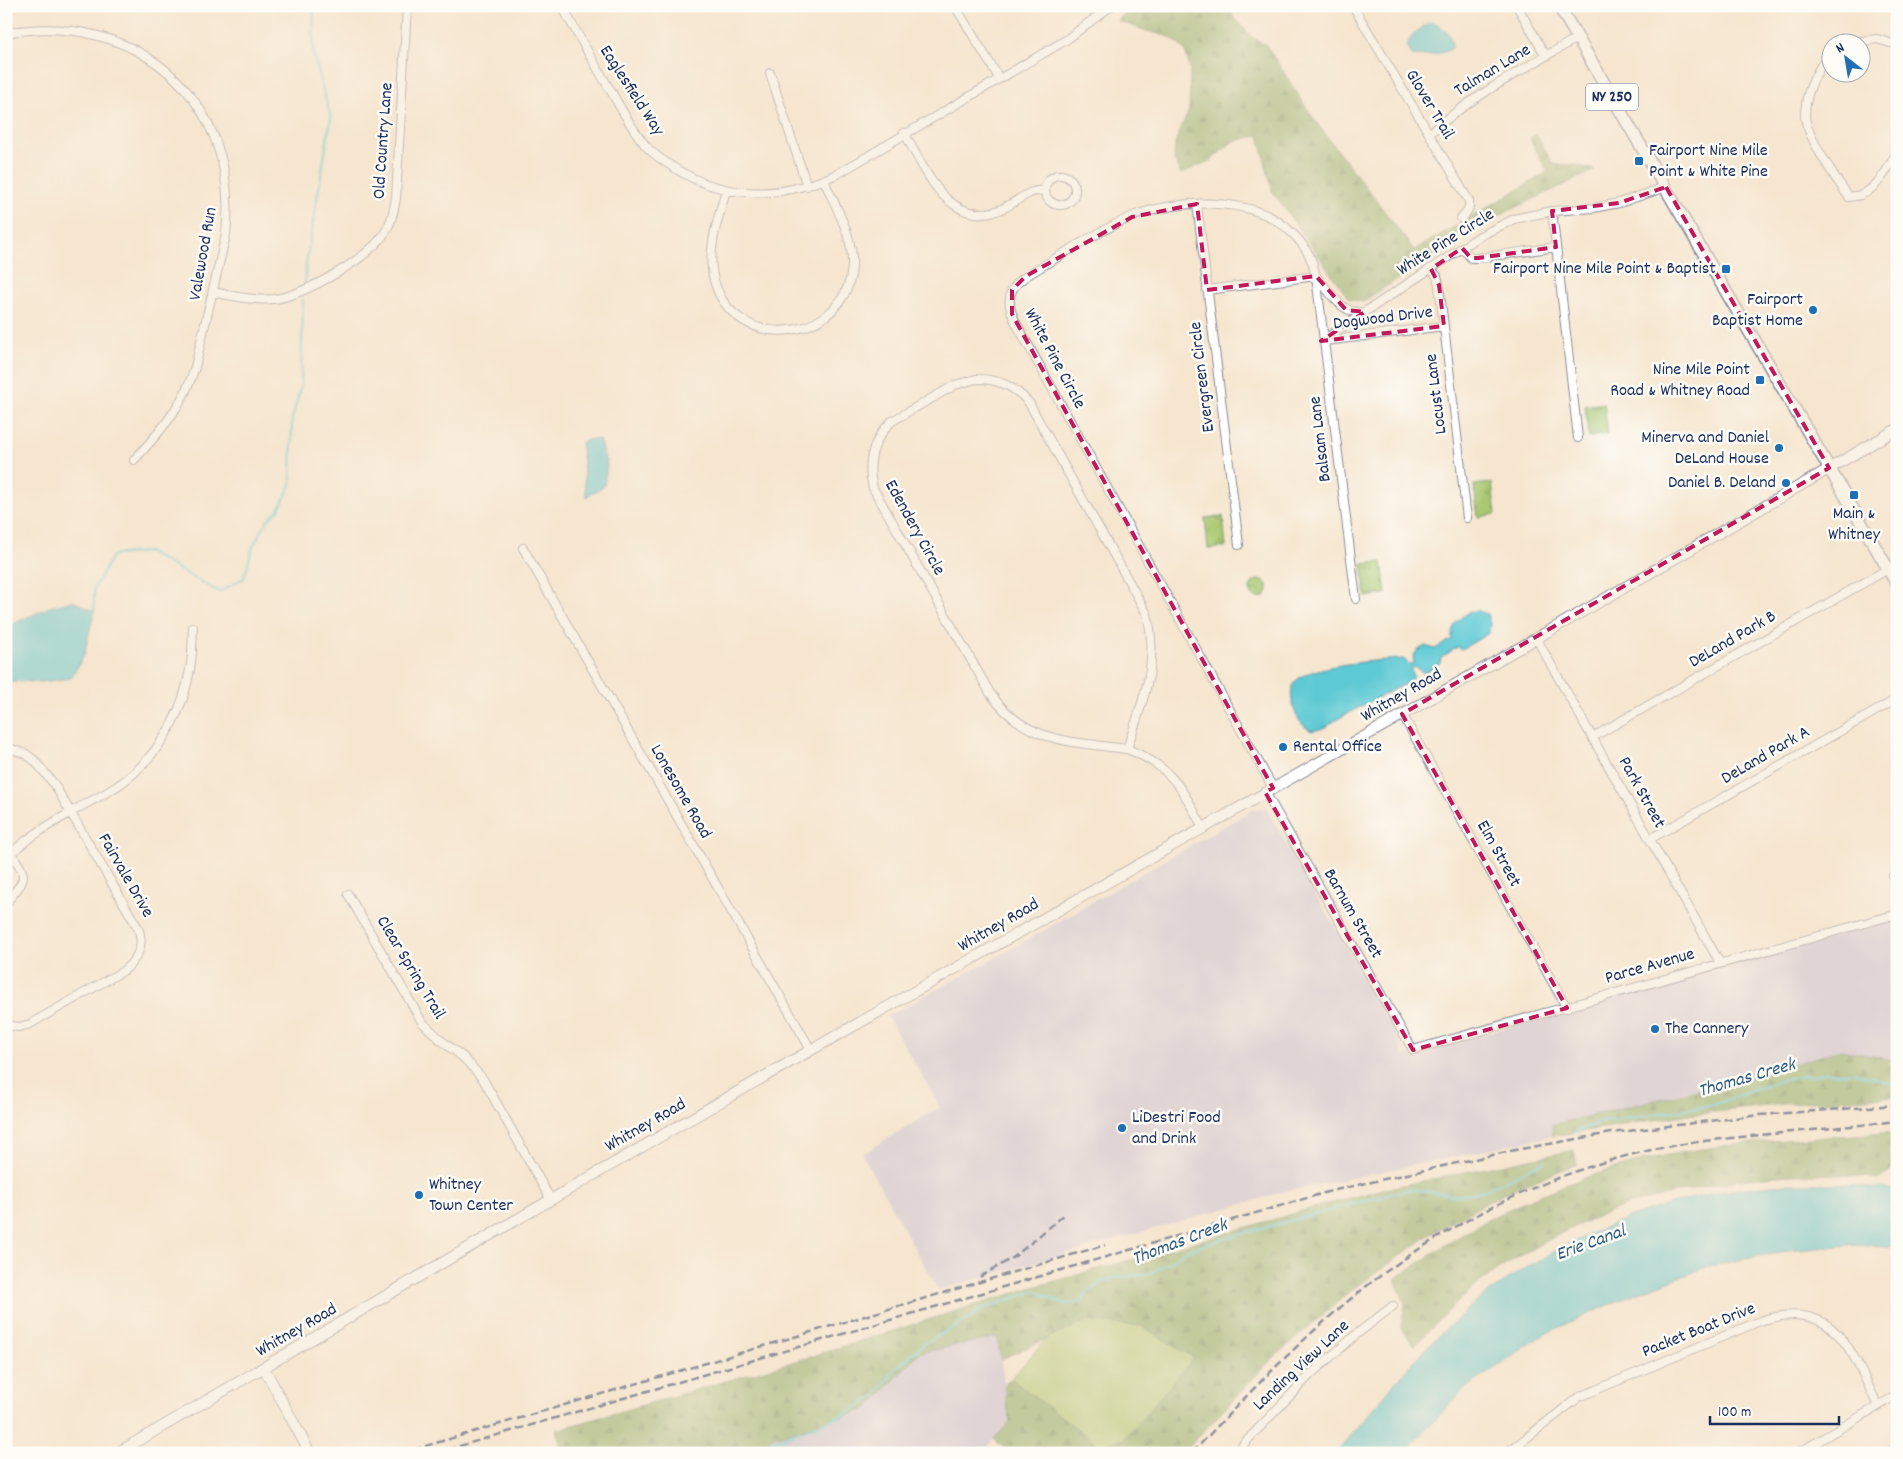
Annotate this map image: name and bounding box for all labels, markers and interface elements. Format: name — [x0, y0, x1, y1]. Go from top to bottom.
north arrow — [1820, 32, 1870, 82]
street label: Talman Lane — [1450, 38, 1536, 104]
text: N — [1832, 38, 1849, 59]
street label: Eaglesfield Way — [592, 41, 670, 142]
street label: Glover Trail — [1398, 65, 1460, 145]
street label: Old Country Lane — [367, 82, 401, 200]
road number: NY 250 — [1586, 84, 1638, 110]
place label: Fairport Nine Mile Point & White Pine — [1649, 139, 1768, 185]
marker: Fairport Nine Mile Point & White Pine — [1633, 155, 1645, 167]
street label: White Pine Circle — [1392, 203, 1500, 283]
street label: Valewood Run — [183, 205, 225, 303]
place label: Fairport Nine Mile Point & Baptist — [1493, 257, 1716, 282]
marker: Fairport Nine Mile Point & Baptist — [1720, 263, 1732, 275]
place label: Fairport Baptist Home — [1712, 288, 1803, 334]
street label: Dogwood Drive — [1332, 300, 1434, 338]
street label: White Pine Circle — [1017, 304, 1091, 414]
marker: Fairport Baptist Home — [1807, 304, 1819, 316]
street label: Evergreen Circle — [1184, 320, 1222, 434]
street label: Locust Lane — [1420, 352, 1454, 436]
place label: Nine Mile Point Road & Whitney Road — [1610, 358, 1750, 404]
marker: Nine Mile Point Road & Whitney Road — [1754, 374, 1766, 386]
street label: Balsam Lane — [1303, 395, 1339, 483]
place label: Minerva and Daniel DeLand House — [1641, 426, 1770, 472]
marker: Minerva and Daniel DeLand House — [1773, 442, 1785, 454]
place label: Daniel B. Deland — [1668, 471, 1776, 496]
street label: Edendery Circle — [877, 476, 951, 580]
marker: Daniel B. Deland — [1780, 477, 1792, 489]
marker: Main & Whitney — [1848, 489, 1860, 501]
place label: Main & Whitney — [1828, 502, 1881, 548]
street label: DeLand Park B — [1685, 605, 1781, 675]
street label: Whitney Road — [1357, 663, 1447, 729]
street label: DeLand Park A — [1717, 720, 1815, 791]
place label: Rental Office — [1293, 735, 1382, 760]
street label: Lonesome Road — [643, 740, 717, 844]
marker: Rental Office — [1277, 741, 1289, 753]
street label: Park Street — [1611, 753, 1671, 834]
street label: Elm Street — [1469, 816, 1527, 892]
street label: Fairvale Drive — [91, 829, 159, 923]
street label: Barnum Street — [1316, 864, 1388, 964]
street label: Whitney Road — [954, 893, 1044, 959]
street label: Clear Spring Trail — [369, 912, 451, 1025]
street label: Parce Avenue — [1602, 942, 1698, 992]
place label: The Cannery — [1665, 1017, 1749, 1042]
marker: The Cannery — [1649, 1023, 1661, 1035]
water label: Thomas Creek — [1695, 1052, 1801, 1106]
street label: Whitney Road — [601, 1093, 691, 1159]
place label: LiDestri Food and Drink — [1132, 1106, 1221, 1152]
marker: LiDestri Food and Drink — [1116, 1122, 1128, 1134]
place label: Whitney Town Center — [429, 1173, 513, 1219]
marker: Whitney Town Center — [413, 1189, 425, 1201]
water label: Thomas Creek — [1128, 1212, 1234, 1274]
water label: Erie Canal — [1552, 1218, 1631, 1269]
street label: Packet Boat Drive — [1639, 1297, 1760, 1365]
street label: Whitney Road — [252, 1298, 342, 1364]
street label: Landing View Lane — [1248, 1315, 1356, 1417]
scale bar — [1710, 1394, 1839, 1426]
text: 100 m — [1718, 1402, 1751, 1424]

